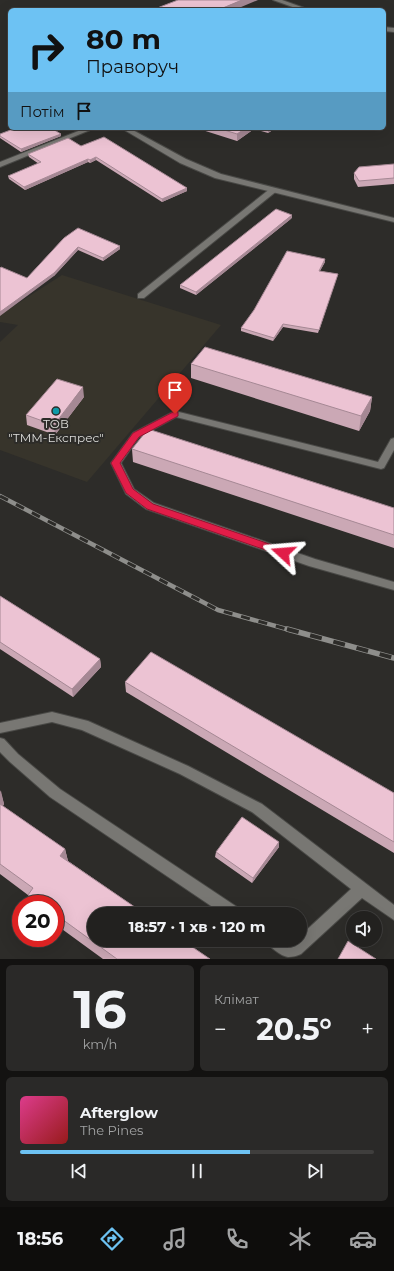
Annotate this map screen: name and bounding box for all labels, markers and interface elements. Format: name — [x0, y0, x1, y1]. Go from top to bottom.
text: 80 m — [86, 22, 161, 56]
icon: right — [20, 24, 72, 76]
text: Праворуч — [86, 56, 179, 78]
icon: arrive — [73, 100, 95, 122]
text: Потім — [20, 102, 65, 121]
pin — [158, 373, 192, 414]
icon: arrive — [164, 379, 186, 401]
marker: ТОВ "ТММ-Експрес" — [51, 406, 61, 416]
place label: ТОВ "ТММ-Експрес" — [8, 416, 104, 445]
position arrow — [262, 532, 304, 574]
speed limit sign: 20 — [12, 895, 64, 947]
map controls — [346, 911, 382, 947]
button: sound — [346, 911, 382, 947]
text: 18:57 · 1 хв · 120 m — [128, 917, 266, 936]
text: 16 — [73, 978, 127, 1041]
text: Клімат — [214, 991, 259, 1007]
text: 20.5° — [256, 1011, 332, 1048]
text: − — [214, 1016, 227, 1043]
text: + — [361, 1016, 374, 1043]
text: km/h — [83, 1036, 117, 1052]
text: Afterglow — [80, 1103, 158, 1122]
text: The Pines — [80, 1122, 143, 1138]
icon: previous — [68, 1160, 90, 1182]
icon: pause — [186, 1160, 208, 1182]
icon: next — [304, 1160, 326, 1182]
icon: directions — [98, 1225, 126, 1253]
icon: music — [161, 1225, 189, 1253]
icon: phone — [223, 1225, 251, 1253]
icon: climate — [286, 1225, 314, 1253]
icon: car — [349, 1225, 377, 1253]
text: 18:56 — [17, 1228, 63, 1250]

